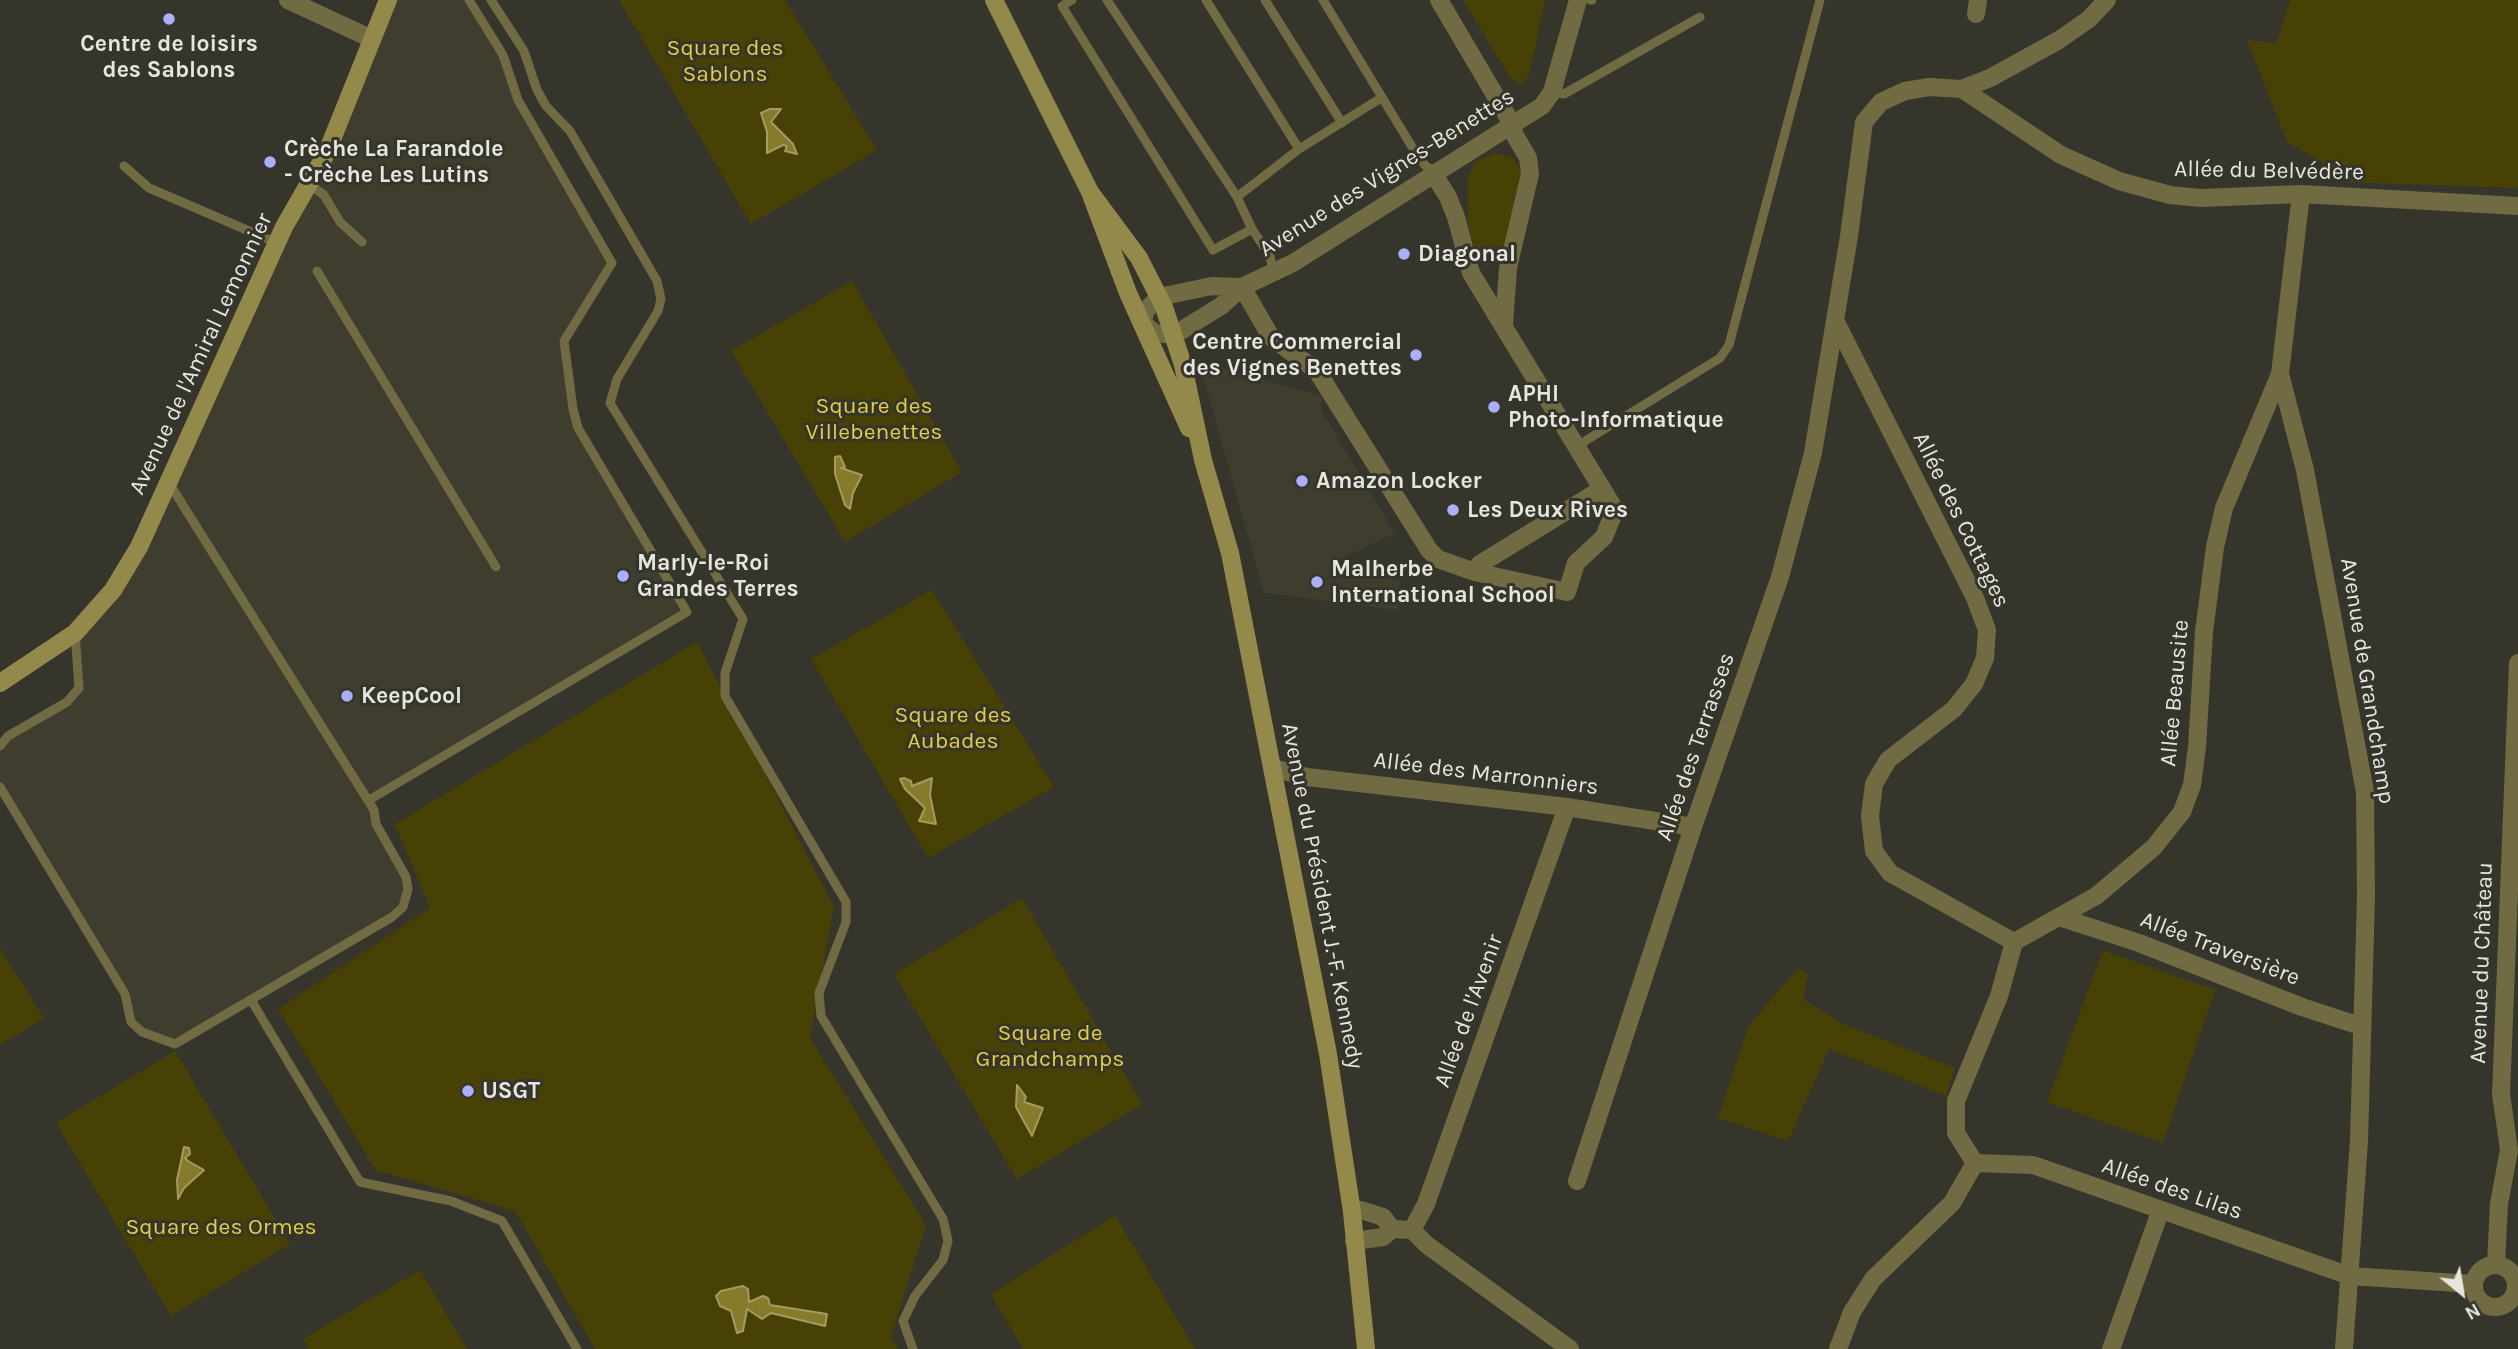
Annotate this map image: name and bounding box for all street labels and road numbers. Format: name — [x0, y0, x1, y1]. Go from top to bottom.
street label: Avenue des Vignes-Benettes — [1254, 83, 1520, 263]
street label: Allée du Belvédère — [2174, 156, 2364, 186]
street label: Avenue de l'Amiral Lemonnier — [124, 209, 278, 499]
street label: Allée des Cottages — [1907, 428, 2015, 612]
street label: Avenue de Grandchamp — [2334, 556, 2400, 806]
street label: Allée Beausite — [2155, 618, 2195, 768]
street label: Allée des Terrasses — [1651, 649, 1741, 845]
street label: Avenue du Président J.-F. Kennedy — [1275, 721, 1369, 1071]
street label: Allée des Marronniers — [1372, 747, 1600, 801]
street label: Avenue du Château — [2465, 862, 2499, 1064]
street label: Allée Traversière — [2136, 906, 2304, 992]
street label: Allée de l'Avenir — [1429, 931, 1509, 1091]
street label: Allée des Lilas — [2098, 1152, 2246, 1226]

